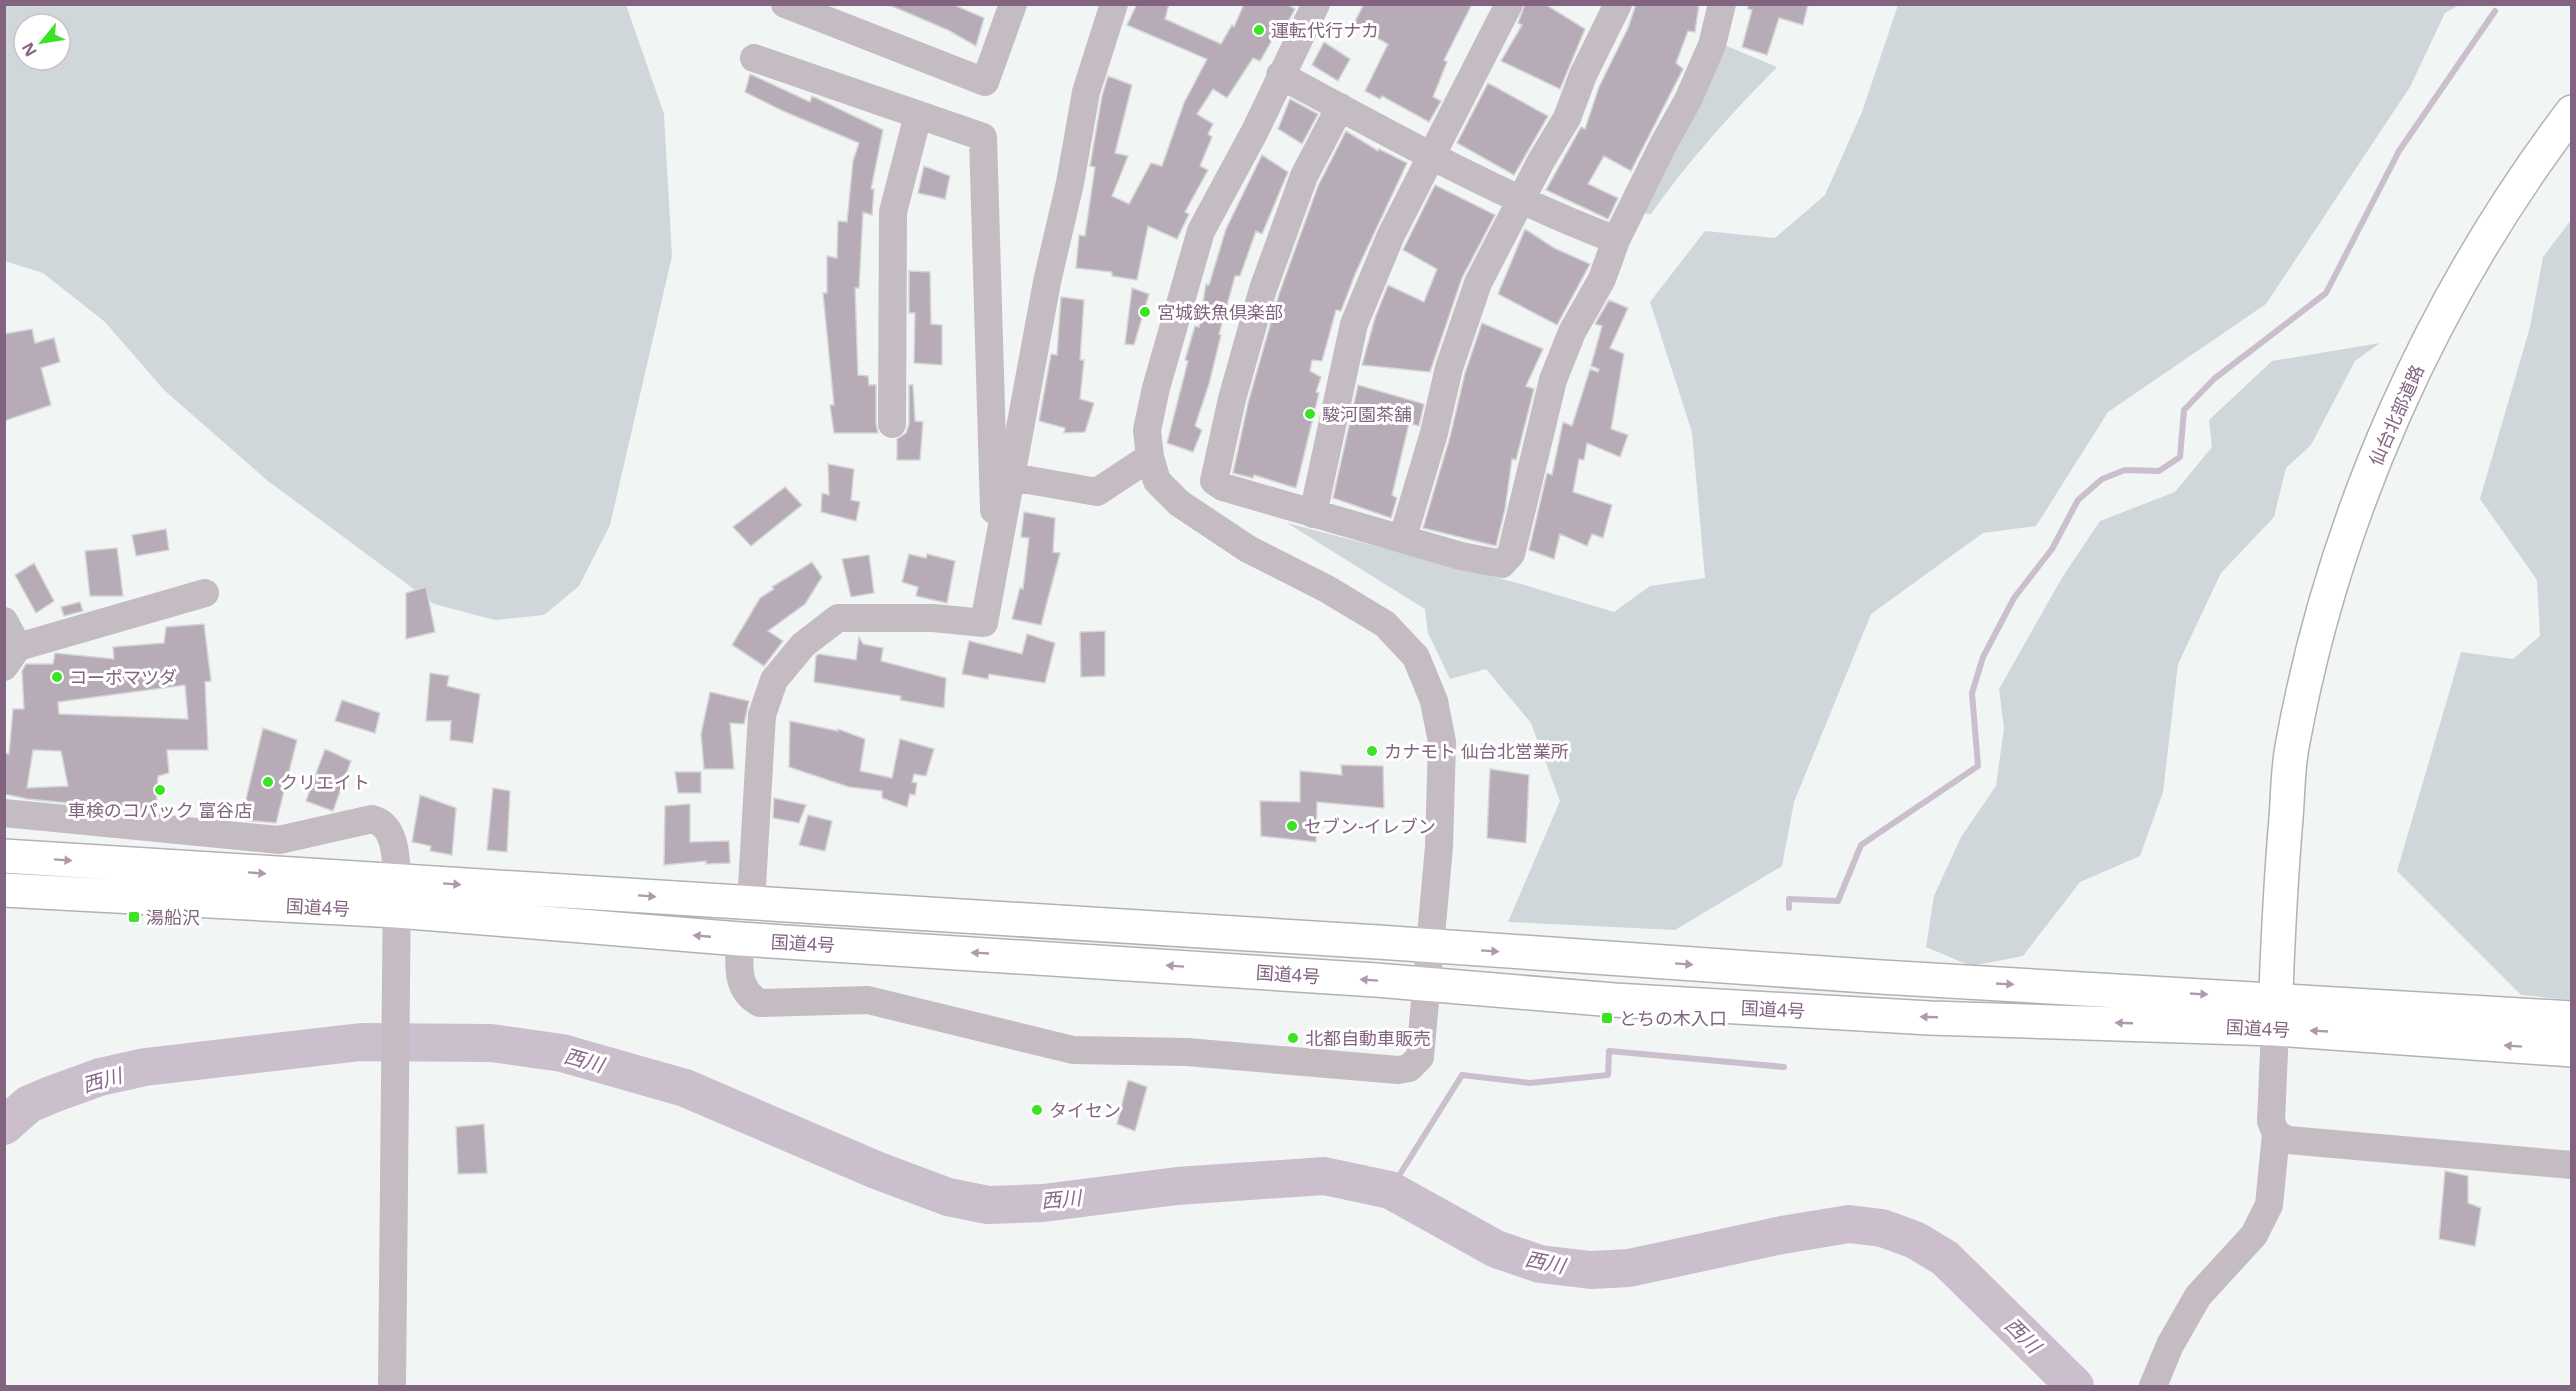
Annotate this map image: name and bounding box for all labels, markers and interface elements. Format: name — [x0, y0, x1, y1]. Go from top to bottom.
north arrow — [12, 12, 72, 72]
place label: 運転代行ナカ — [1271, 18, 1379, 42]
marker: 運転代行ナカ — [1252, 23, 1266, 37]
text: N — [16, 38, 42, 61]
place label: 宮城鉄魚倶楽部 — [1157, 300, 1283, 324]
marker: 宮城鉄魚倶楽部 — [1138, 305, 1152, 319]
street label: 仙台北部道路 — [2363, 361, 2429, 469]
place label: 駿河園茶舗 — [1322, 402, 1412, 426]
marker: 駿河園茶舗 — [1303, 407, 1317, 421]
place label: コーポマツダ — [69, 665, 177, 689]
marker: コーポマツダ — [50, 670, 64, 684]
place label: カナモト 仙台北営業所 — [1384, 739, 1569, 763]
marker: カナモト 仙台北営業所 — [1365, 744, 1379, 758]
place label: クリエイト — [280, 770, 370, 794]
marker: クリエイト — [261, 775, 275, 789]
marker: 車検のコパック 富谷店 — [153, 783, 167, 797]
place label: 車検のコパック 富谷店 — [68, 798, 252, 822]
place label: セブン-イレブン — [1304, 814, 1436, 838]
marker: セブン-イレブン — [1285, 819, 1299, 833]
one-way arrow — [53, 855, 72, 864]
one-way arrow — [248, 868, 267, 878]
one-way arrow — [443, 879, 462, 888]
one-way arrow — [637, 891, 656, 901]
street label: 国道4号 — [285, 893, 351, 921]
place label: 湯船沢 — [146, 905, 200, 929]
marker: 湯船沢 — [127, 910, 141, 924]
street label: 国道4号 — [770, 929, 836, 957]
one-way arrow — [692, 931, 711, 941]
one-way arrow — [1480, 946, 1499, 955]
one-way arrow — [970, 949, 989, 958]
one-way arrow — [1675, 959, 1694, 968]
street label: 国道4号 — [1255, 960, 1321, 988]
one-way arrow — [1165, 962, 1184, 971]
one-way arrow — [1360, 975, 1379, 985]
one-way arrow — [1995, 979, 2014, 988]
one-way arrow — [2190, 990, 2209, 999]
street label: 国道4号 — [1740, 995, 1806, 1023]
place label: とちの木入口 — [1619, 1006, 1727, 1030]
marker: とちの木入口 — [1600, 1011, 1614, 1025]
one-way arrow — [1919, 1013, 1938, 1022]
street label: 国道4号 — [2225, 1014, 2291, 1042]
one-way arrow — [2114, 1019, 2133, 1028]
place label: 北都自動車販売 — [1305, 1026, 1431, 1050]
one-way arrow — [2309, 1027, 2328, 1036]
marker: 北都自動車販売 — [1286, 1031, 1300, 1045]
one-way arrow — [2504, 1041, 2523, 1051]
water label: 西川 — [561, 1042, 609, 1079]
water label: 西川 — [79, 1061, 127, 1098]
place label: タイセン — [1049, 1098, 1121, 1122]
marker: タイセン — [1030, 1103, 1044, 1117]
water label: 西川 — [1040, 1184, 1084, 1214]
water label: 西川 — [1523, 1245, 1569, 1280]
water label: 西川 — [1999, 1311, 2048, 1360]

